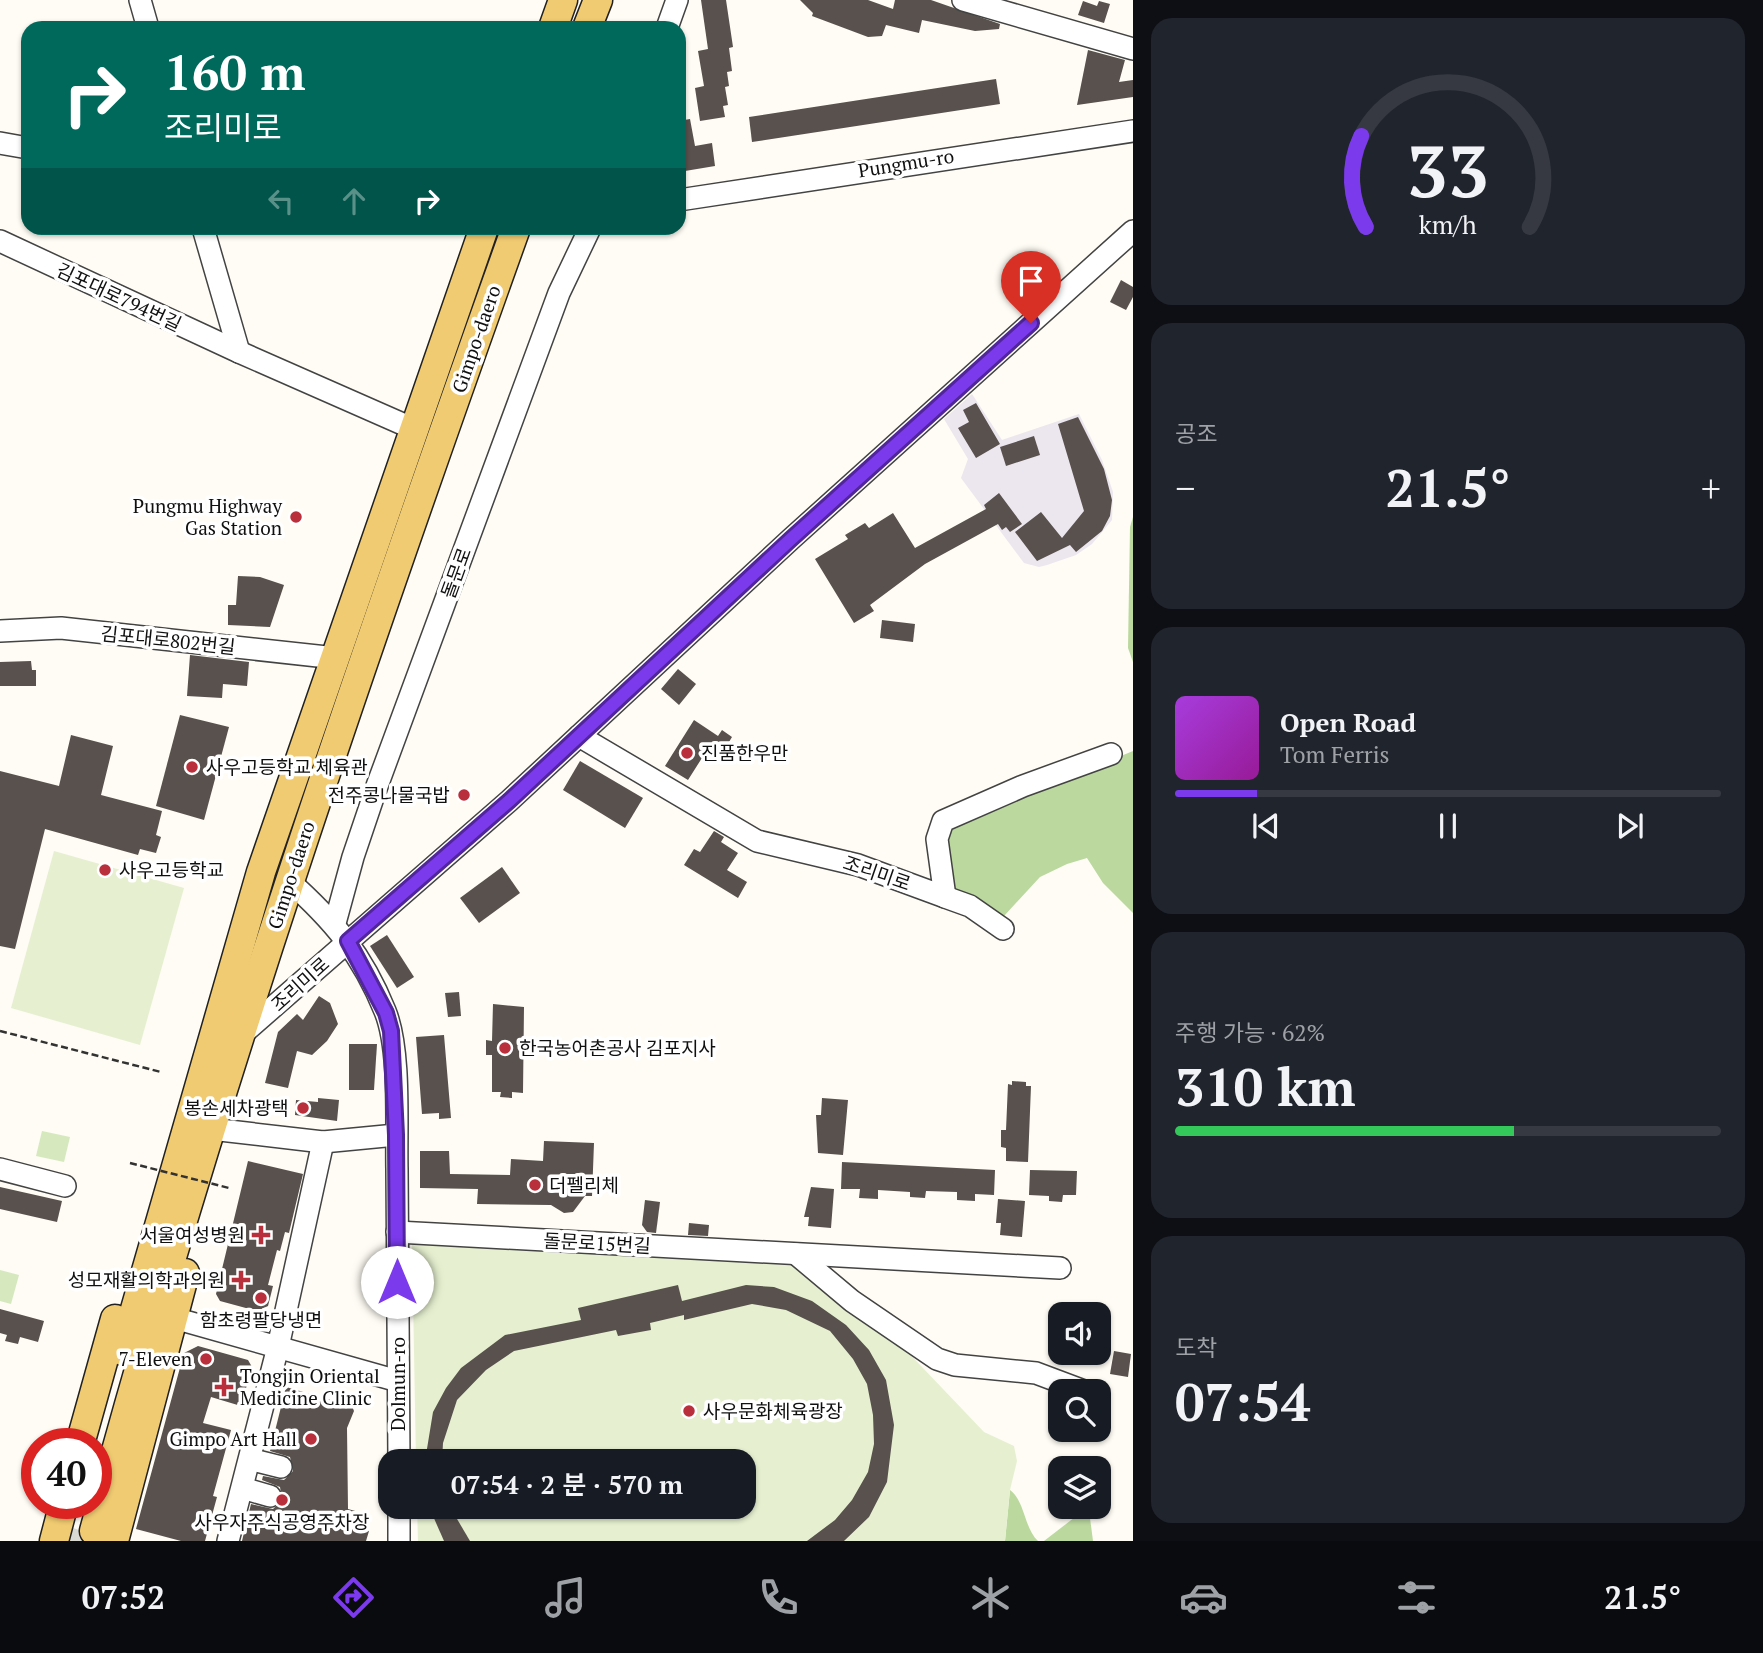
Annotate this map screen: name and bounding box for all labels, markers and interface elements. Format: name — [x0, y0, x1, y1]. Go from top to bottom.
text: 160 m — [164, 39, 306, 104]
icon: right — [49, 49, 140, 140]
text: 조리미로 — [164, 106, 282, 148]
text: 33 — [1407, 122, 1489, 219]
street label: Pungmu-ro — [856, 143, 956, 182]
icon: left — [262, 182, 300, 220]
icon: ahead — [335, 182, 373, 220]
icon: right — [408, 182, 446, 220]
text: km/h — [1419, 208, 1477, 241]
pin — [1001, 251, 1061, 323]
street label: 김포대로794번길 — [53, 257, 186, 336]
icon: arrive — [1012, 262, 1050, 300]
street label: Gimpo-daero — [445, 282, 506, 396]
text: 공조 — [1175, 418, 1217, 449]
text: 21.5° — [1385, 453, 1511, 522]
text: − — [1175, 463, 1195, 513]
text: + — [1701, 463, 1721, 513]
place label: Pungmu Highway Gas Station — [133, 493, 282, 540]
marker: Pungmu Highway Gas Station — [288, 509, 304, 525]
street label: 돌문로 — [435, 544, 476, 602]
street label: 김포대로802번길 — [99, 620, 237, 659]
text: Open Road — [1280, 705, 1416, 739]
text: Tom Ferris — [1280, 739, 1390, 770]
place label: 진품한우만 — [701, 740, 788, 765]
marker: 진품한우만 — [679, 745, 695, 761]
place label: 사우고등학교 체육관 — [206, 754, 368, 779]
marker: 사우고등학교 체육관 — [184, 759, 200, 775]
place label: 전주콩나물국밥 — [328, 782, 450, 807]
marker: 전주콩나물국밥 — [456, 787, 472, 803]
icon: previous — [1247, 807, 1285, 845]
icon: pause — [1429, 807, 1467, 845]
icon: next — [1611, 807, 1649, 845]
street label: Gimpo-daero — [261, 818, 320, 932]
street label: 조리미로 — [840, 849, 914, 896]
place label: 사우고등학교 — [119, 857, 224, 882]
marker: 사우고등학교 — [97, 862, 113, 878]
street label: 조리미로 — [265, 951, 334, 1016]
text: 주행 가능 · 62% — [1175, 1017, 1325, 1048]
place label: 한국농어촌공사 김포지사 — [519, 1035, 716, 1060]
marker: 한국농어촌공사 김포지사 — [497, 1040, 513, 1056]
text: 310 km — [1175, 1052, 1356, 1121]
place label: 봉손세차광택 — [184, 1095, 289, 1120]
marker: 봉손세차광택 — [295, 1100, 311, 1116]
place label: 더펠리체 — [549, 1172, 619, 1197]
marker: 더펠리체 — [527, 1177, 543, 1193]
place label: 서울여성병원 — [140, 1222, 245, 1247]
marker: 서울여성병원 — [251, 1225, 271, 1245]
street label: 돌문로15번길 — [543, 1227, 651, 1258]
position arrow — [360, 1245, 434, 1319]
place label: 성모재활의학과의원 — [68, 1267, 225, 1292]
marker: 성모재활의학과의원 — [231, 1270, 251, 1290]
marker: 함초령팔당냉면 — [253, 1290, 269, 1306]
map controls — [1048, 1302, 1111, 1519]
button: sound — [1048, 1302, 1111, 1365]
place label: 함초령팔당냉면 — [200, 1307, 322, 1332]
text: 도착 — [1175, 1332, 1217, 1363]
street label: Dolmun-ro — [385, 1337, 410, 1431]
place label: 7-Eleven — [119, 1346, 192, 1371]
marker: 7-Eleven — [198, 1351, 214, 1367]
place label: Tongjin Oriental Medicine Clinic — [240, 1363, 380, 1410]
text: 07:54 — [1175, 1367, 1310, 1436]
marker: Tongjin Oriental Medicine Clinic — [214, 1377, 234, 1397]
button: search — [1048, 1379, 1111, 1442]
place label: 사우문화체육광장 — [703, 1398, 843, 1423]
marker: 사우문화체육광장 — [681, 1403, 697, 1419]
place label: Gimpo Art Hall — [169, 1426, 297, 1451]
speed limit sign: 40 — [21, 1428, 112, 1519]
marker: Gimpo Art Hall — [303, 1431, 319, 1447]
button: layers — [1048, 1456, 1111, 1519]
text: 07:54 · 2 분 · 570 m — [451, 1467, 683, 1501]
marker: 사우자주식공영주차장 — [274, 1492, 290, 1508]
place label: 사우자주식공영주차장 — [195, 1509, 369, 1534]
icon: directions — [329, 1573, 378, 1622]
icon: music — [541, 1573, 590, 1622]
icon: phone — [754, 1573, 803, 1622]
icon: climate — [966, 1573, 1015, 1622]
icon: car — [1179, 1573, 1228, 1622]
icon: filters — [1392, 1573, 1441, 1622]
text: 07:52 — [82, 1576, 165, 1618]
text: 21.5° — [1604, 1576, 1681, 1618]

